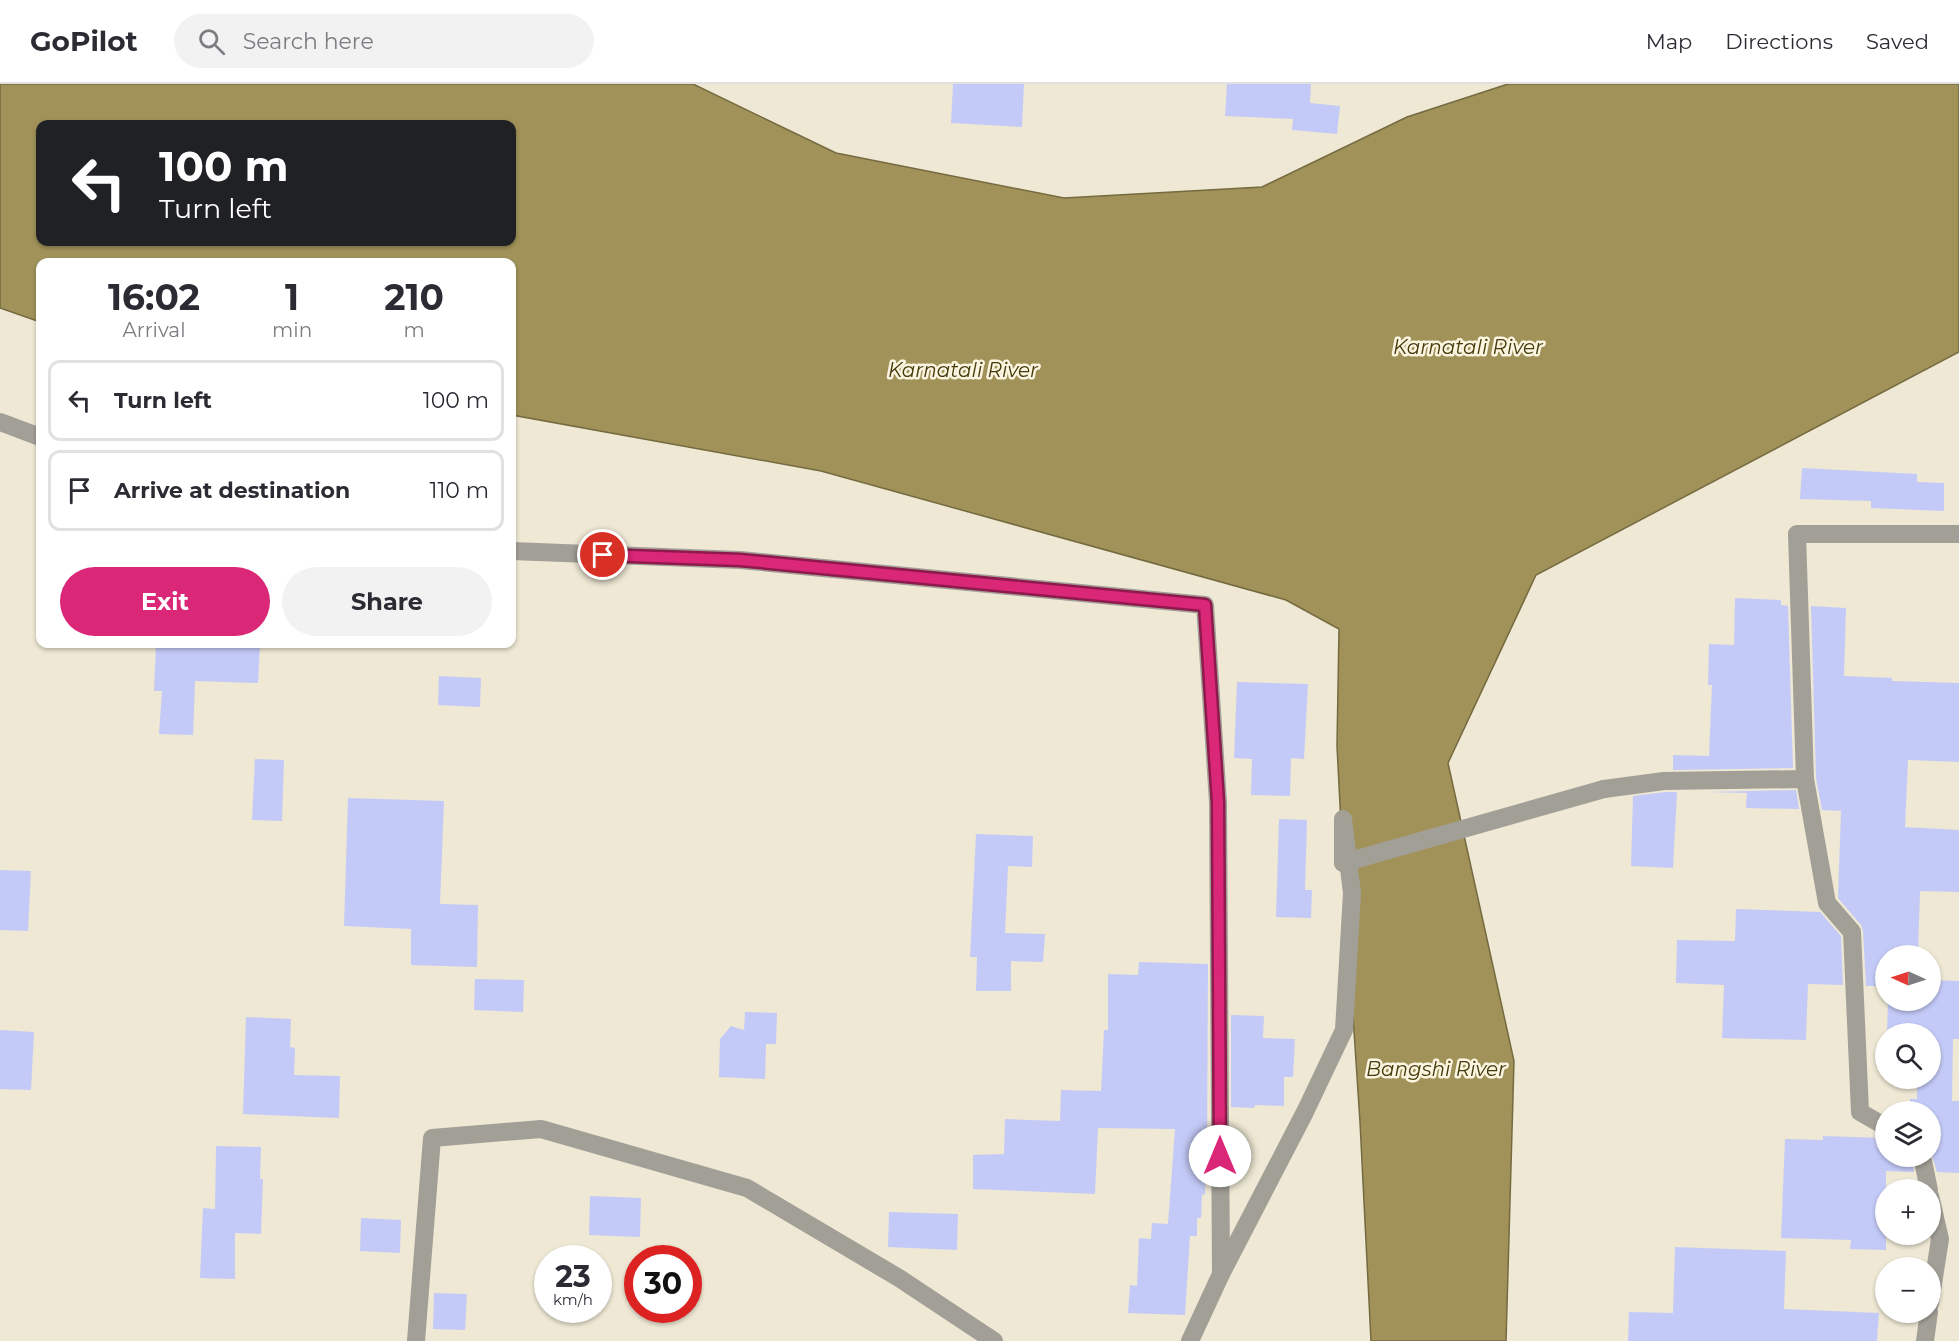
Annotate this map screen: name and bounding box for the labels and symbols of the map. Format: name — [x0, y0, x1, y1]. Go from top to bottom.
water label: Karnatali River — [1393, 335, 1544, 359]
water label: Karnatali River — [888, 358, 1039, 382]
pin — [577, 529, 628, 580]
north arrow — [1875, 945, 1941, 1011]
water label: Bangshi River — [1366, 1057, 1507, 1081]
position arrow — [1188, 1124, 1252, 1188]
speed limit sign: 30 — [624, 1245, 702, 1323]

